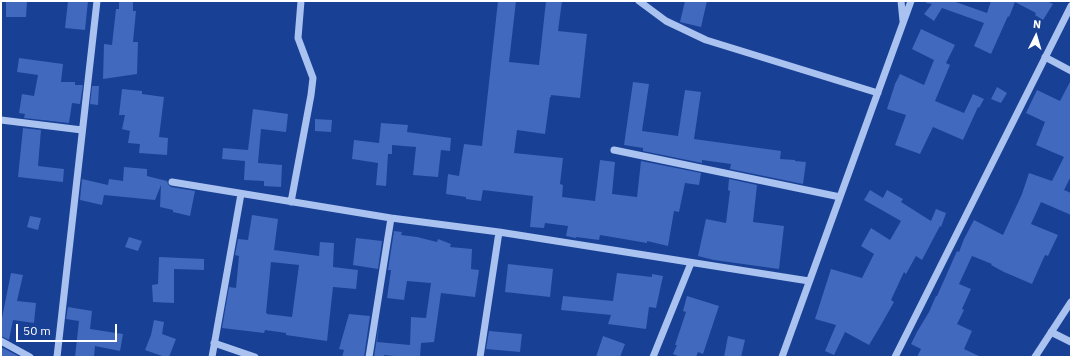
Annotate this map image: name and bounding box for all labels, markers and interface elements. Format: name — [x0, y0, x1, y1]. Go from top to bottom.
north arrow — [1016, 16, 1056, 56]
text: N — [1032, 17, 1042, 31]
scale bar — [18, 316, 119, 342]
text: 50 m — [23, 323, 51, 338]

